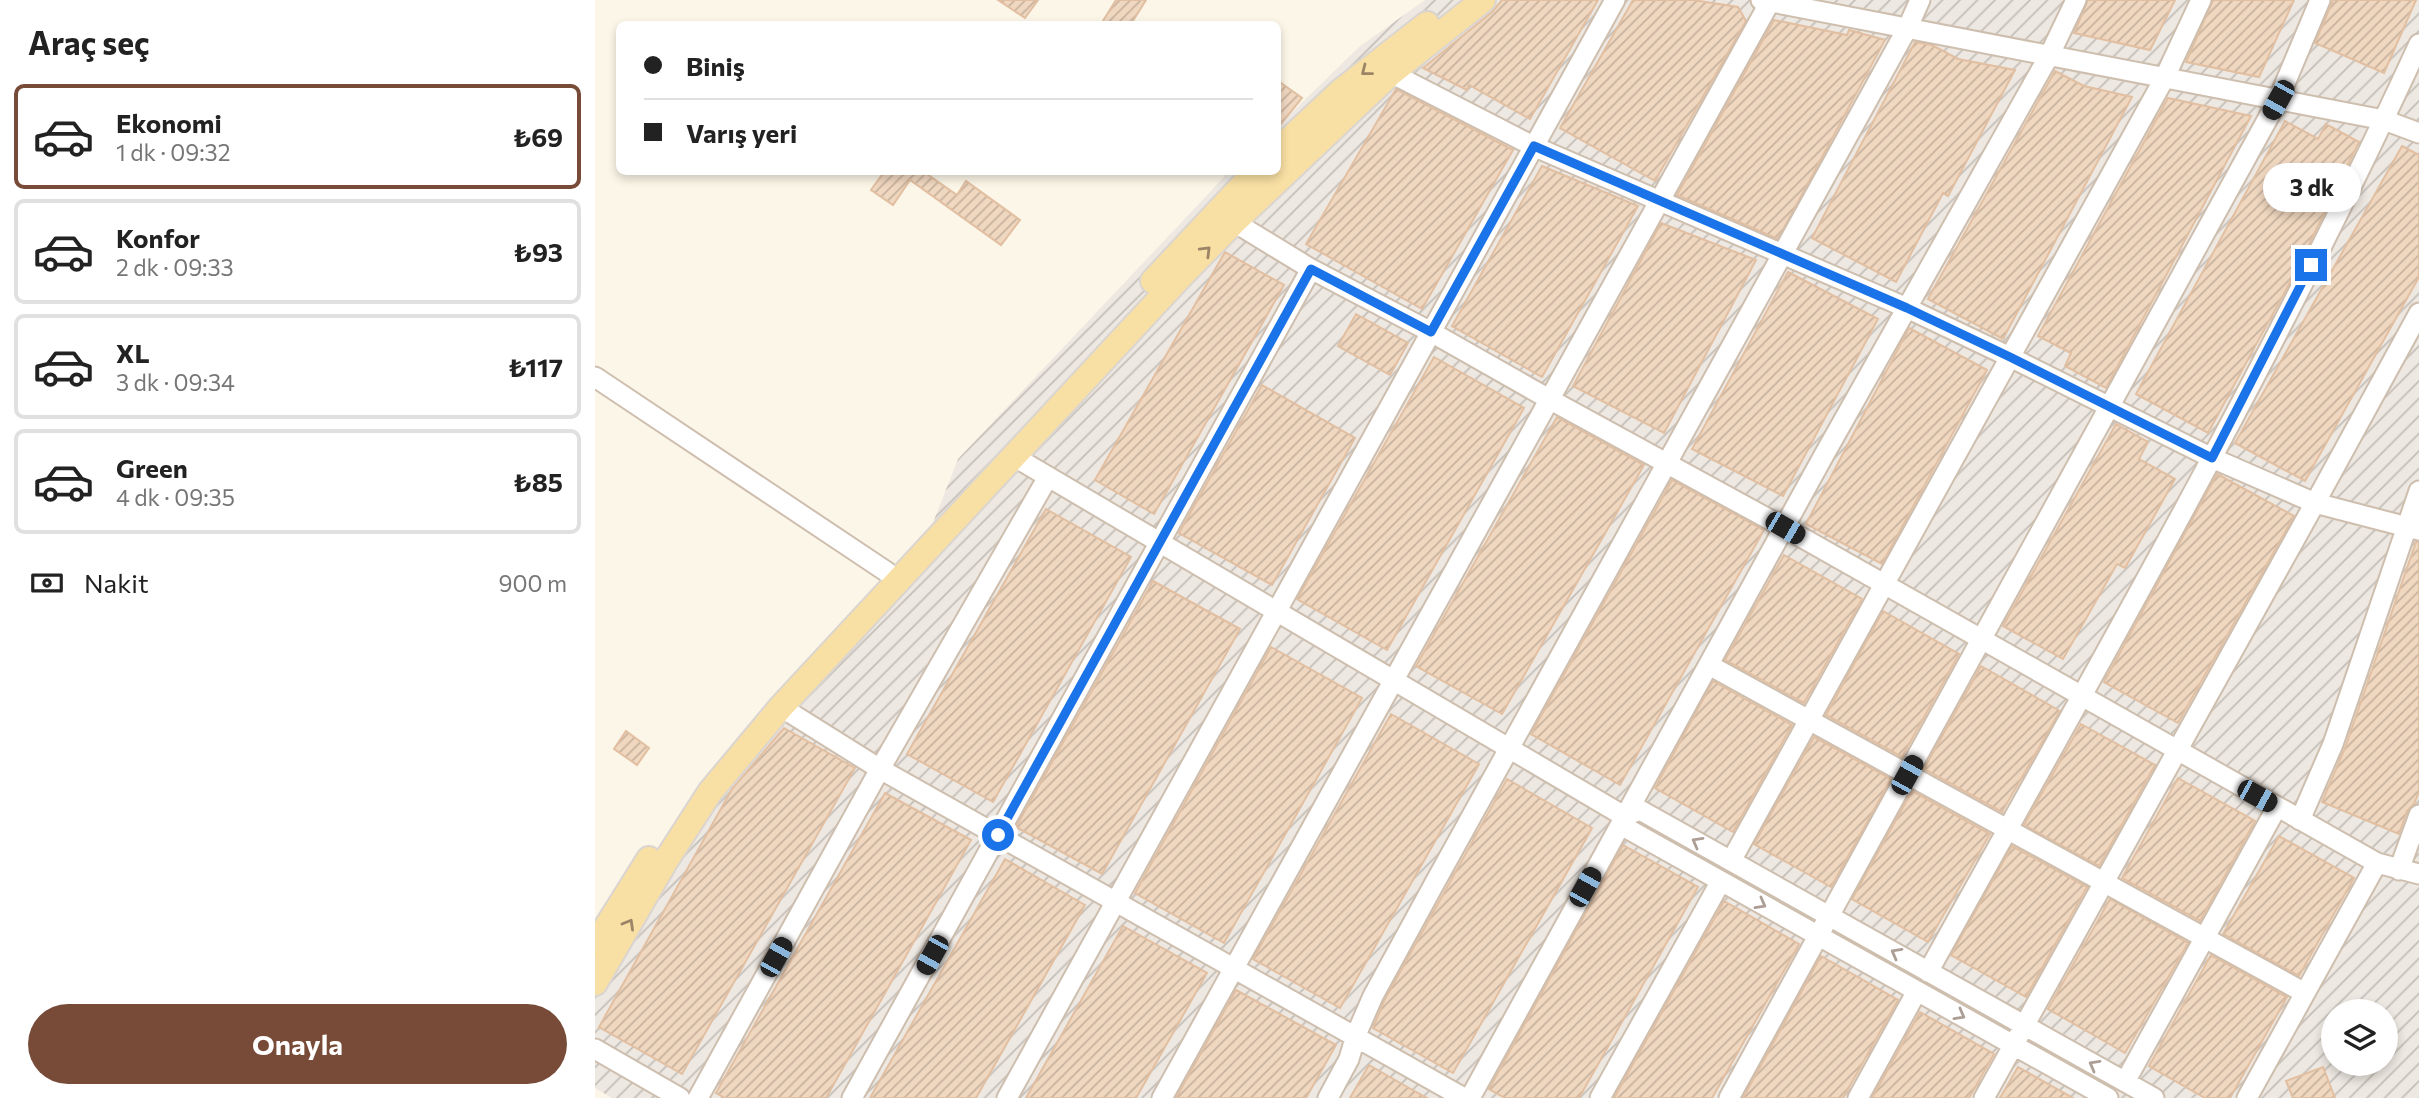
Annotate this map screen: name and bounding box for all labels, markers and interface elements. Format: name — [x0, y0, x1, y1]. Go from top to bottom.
text: Araç seç — [28, 22, 150, 62]
text: Biniş — [686, 50, 745, 81]
one-way arrow — [1361, 63, 1373, 76]
car — [2259, 77, 2298, 123]
icon: car — [32, 105, 95, 168]
text: Ekonomi — [116, 107, 222, 138]
text: Varış yeri — [686, 117, 797, 148]
text: ₺69 — [513, 121, 563, 152]
text: 1 dk · 09:32 — [116, 138, 230, 166]
callout: 3 dk — [2262, 163, 2360, 212]
text: 3 dk — [2290, 173, 2334, 201]
icon: car — [32, 220, 95, 283]
text: Konfor — [116, 222, 200, 253]
text: ₺93 — [513, 236, 563, 267]
one-way arrow — [1197, 246, 1210, 259]
route end — [2295, 249, 2327, 281]
text: 2 dk · 09:33 — [116, 253, 234, 281]
icon: car — [32, 335, 95, 398]
text: XL — [116, 337, 150, 368]
text: ₺117 — [508, 351, 563, 382]
text: 3 dk · 09:34 — [116, 368, 235, 396]
icon: car — [32, 450, 95, 513]
text: Green — [116, 452, 188, 483]
text: ₺85 — [513, 466, 563, 497]
text: 4 dk · 09:35 — [116, 483, 235, 511]
car — [1762, 508, 1809, 548]
icon: cash — [28, 564, 66, 602]
text: Nakit — [84, 567, 149, 598]
text: 900 m — [499, 569, 567, 597]
car — [1888, 752, 1927, 798]
car — [2234, 777, 2281, 815]
route start — [982, 819, 1014, 851]
one-way arrow — [1692, 837, 1705, 850]
car — [1566, 864, 1605, 910]
one-way arrow — [1754, 896, 1767, 909]
one-way arrow — [621, 919, 634, 932]
car — [913, 932, 952, 978]
car — [757, 934, 796, 980]
one-way arrow — [1890, 948, 1903, 961]
map controls — [2321, 999, 2398, 1076]
button: layers — [2321, 999, 2398, 1076]
button: Onayla — [28, 1004, 567, 1084]
one-way arrow — [1952, 1007, 1965, 1020]
one-way arrow — [2089, 1060, 2101, 1073]

